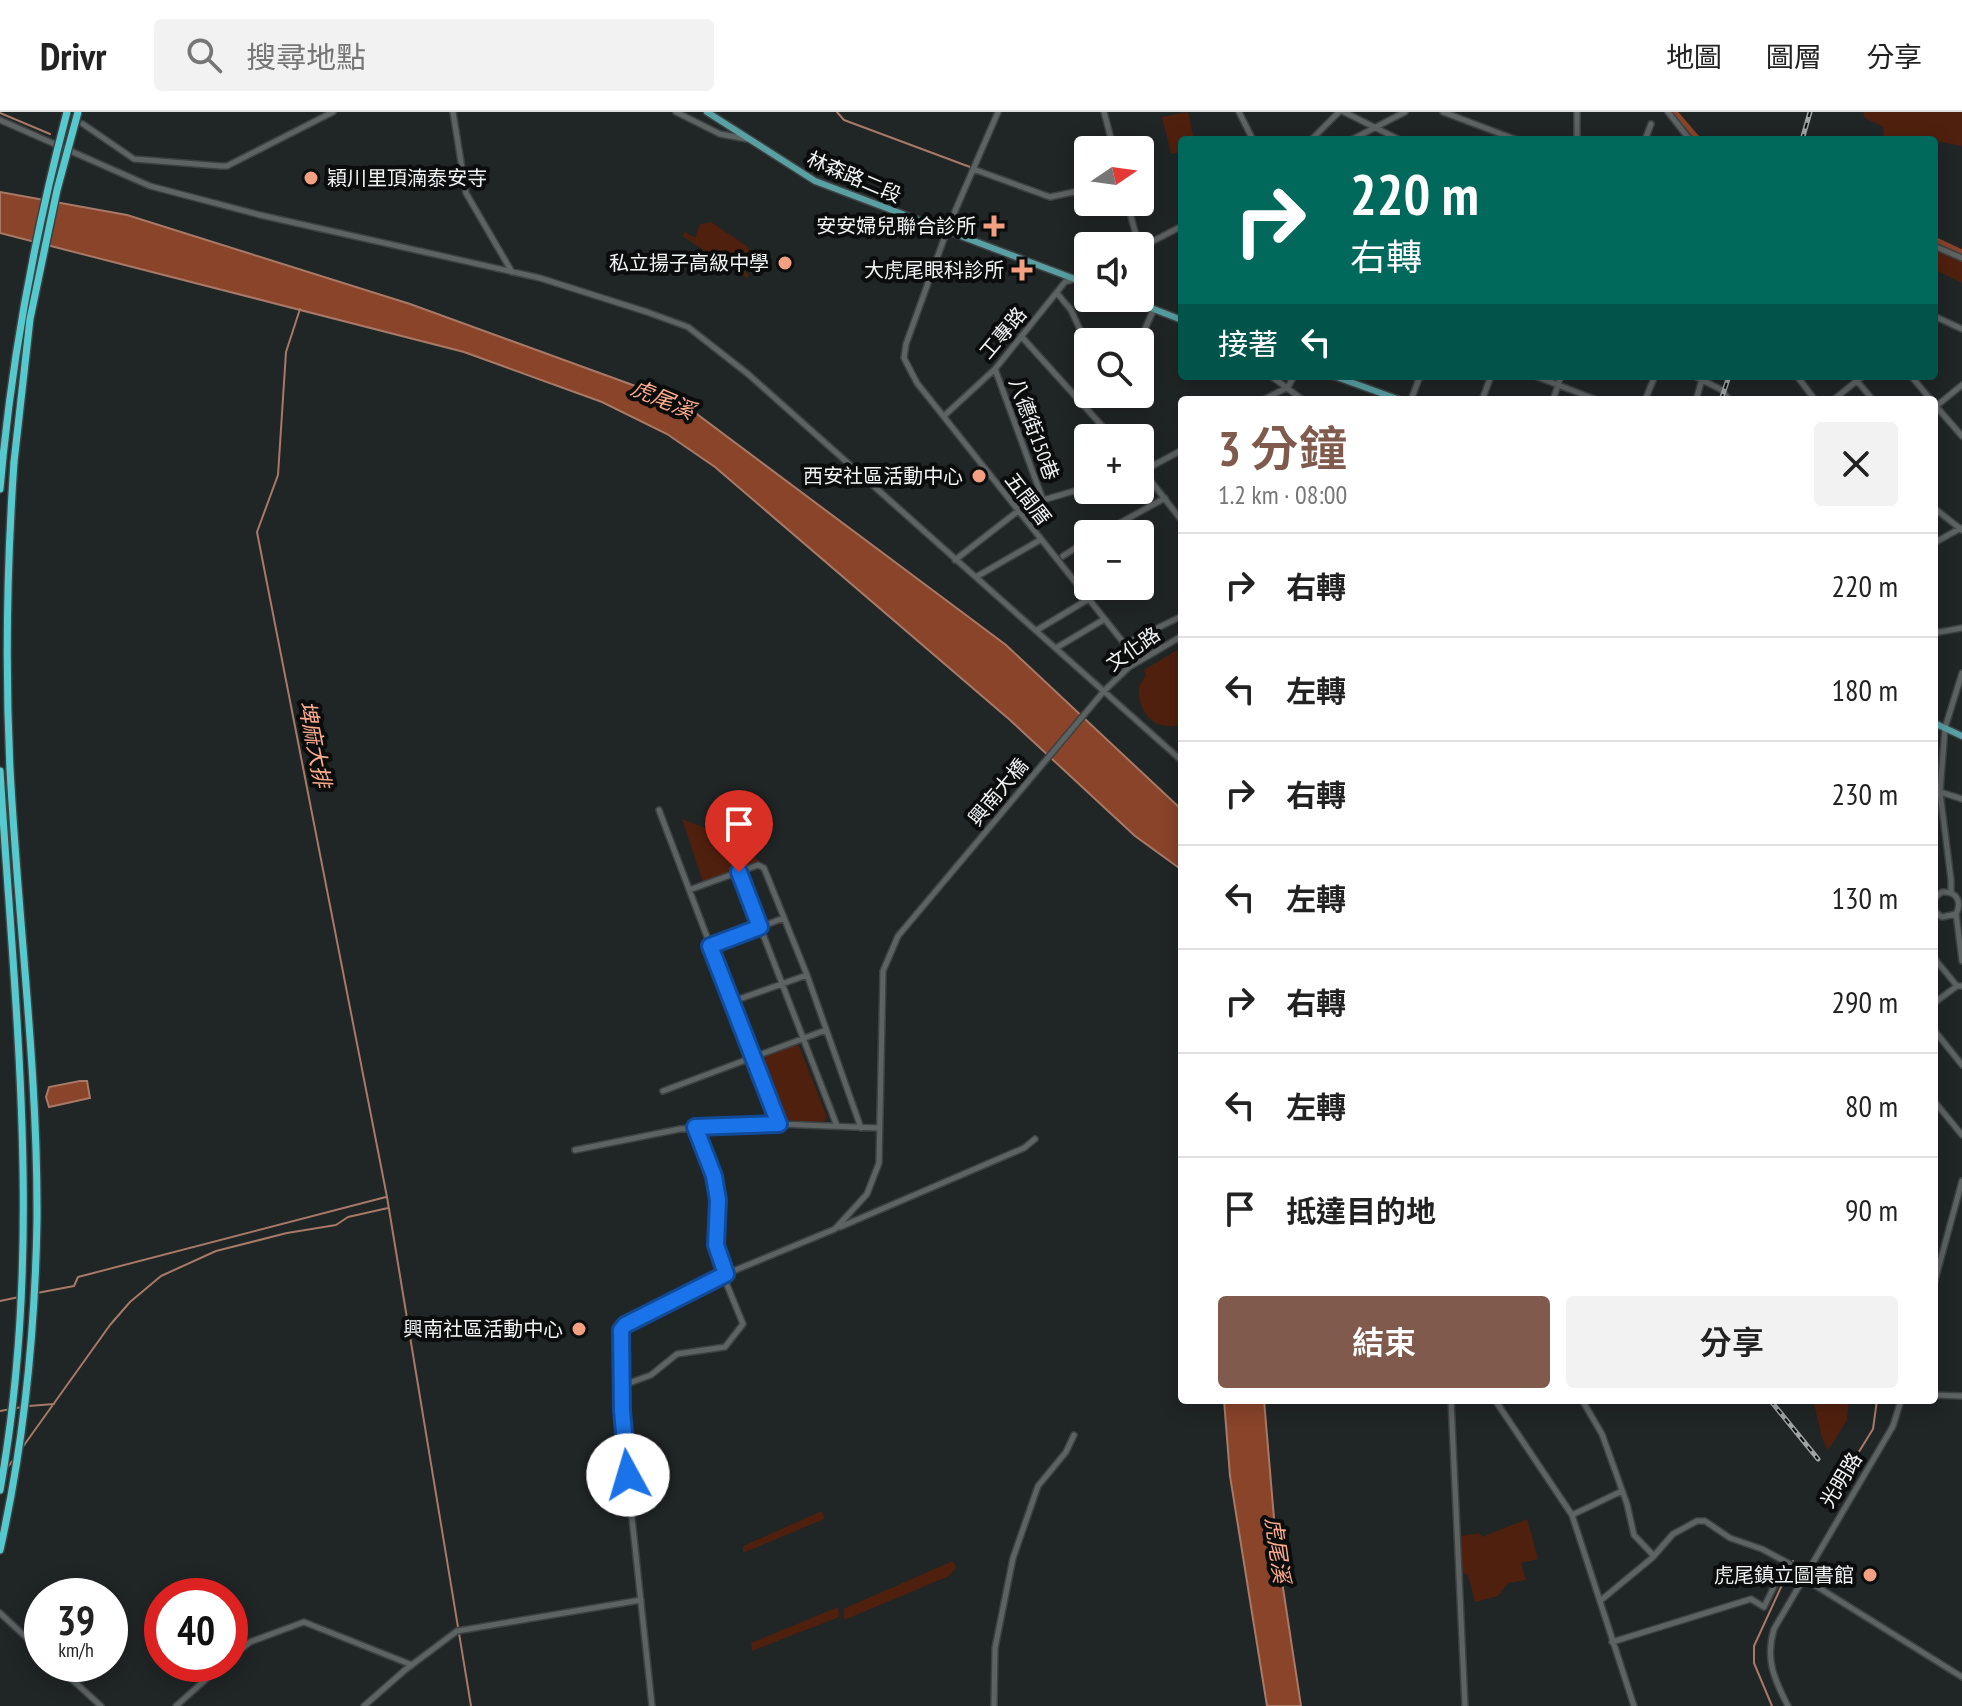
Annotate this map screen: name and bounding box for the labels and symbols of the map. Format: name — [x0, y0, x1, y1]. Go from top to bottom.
north arrow — [1074, 136, 1154, 216]
street label: 林森路二段 — [803, 145, 905, 209]
place label: 穎川里頂湳泰安寺 — [327, 165, 487, 191]
marker: 穎川里頂湳泰安寺 — [302, 169, 320, 187]
place label: 安安婦兒聯合診所 — [816, 213, 976, 239]
marker: 安安婦兒聯合診所 — [983, 215, 1005, 237]
place label: 私立揚子高級中學 — [609, 250, 769, 276]
marker: 私立揚子高級中學 — [776, 254, 794, 272]
place label: 大虎尾眼科診所 — [864, 257, 1004, 283]
marker: 大虎尾眼科診所 — [1011, 259, 1033, 281]
street label: 工專路 — [974, 302, 1032, 364]
water label: 虎尾溪 — [627, 373, 702, 426]
street label: 八德街150巷 — [1003, 374, 1065, 484]
place label: 西安社區活動中心 — [803, 463, 963, 489]
marker: 西安社區活動中心 — [970, 467, 988, 485]
street label: 五間厝 — [999, 467, 1057, 531]
street label: 文化路 — [1101, 621, 1165, 677]
water label: 埤麻大排 — [293, 698, 338, 793]
street label: 興南大橋 — [962, 753, 1034, 831]
pin — [705, 790, 773, 872]
place label: 興南社區活動中心 — [403, 1316, 563, 1342]
marker: 興南社區活動中心 — [570, 1320, 588, 1338]
position arrow — [586, 1433, 670, 1517]
street label: 光明路 — [1814, 1448, 1868, 1512]
water label: 虎尾溪 — [1260, 1515, 1297, 1588]
place label: 虎尾鎮立圖書館 — [1714, 1562, 1854, 1588]
marker: 虎尾鎮立圖書館 — [1861, 1566, 1879, 1584]
speed limit sign: 40 — [144, 1578, 248, 1682]

